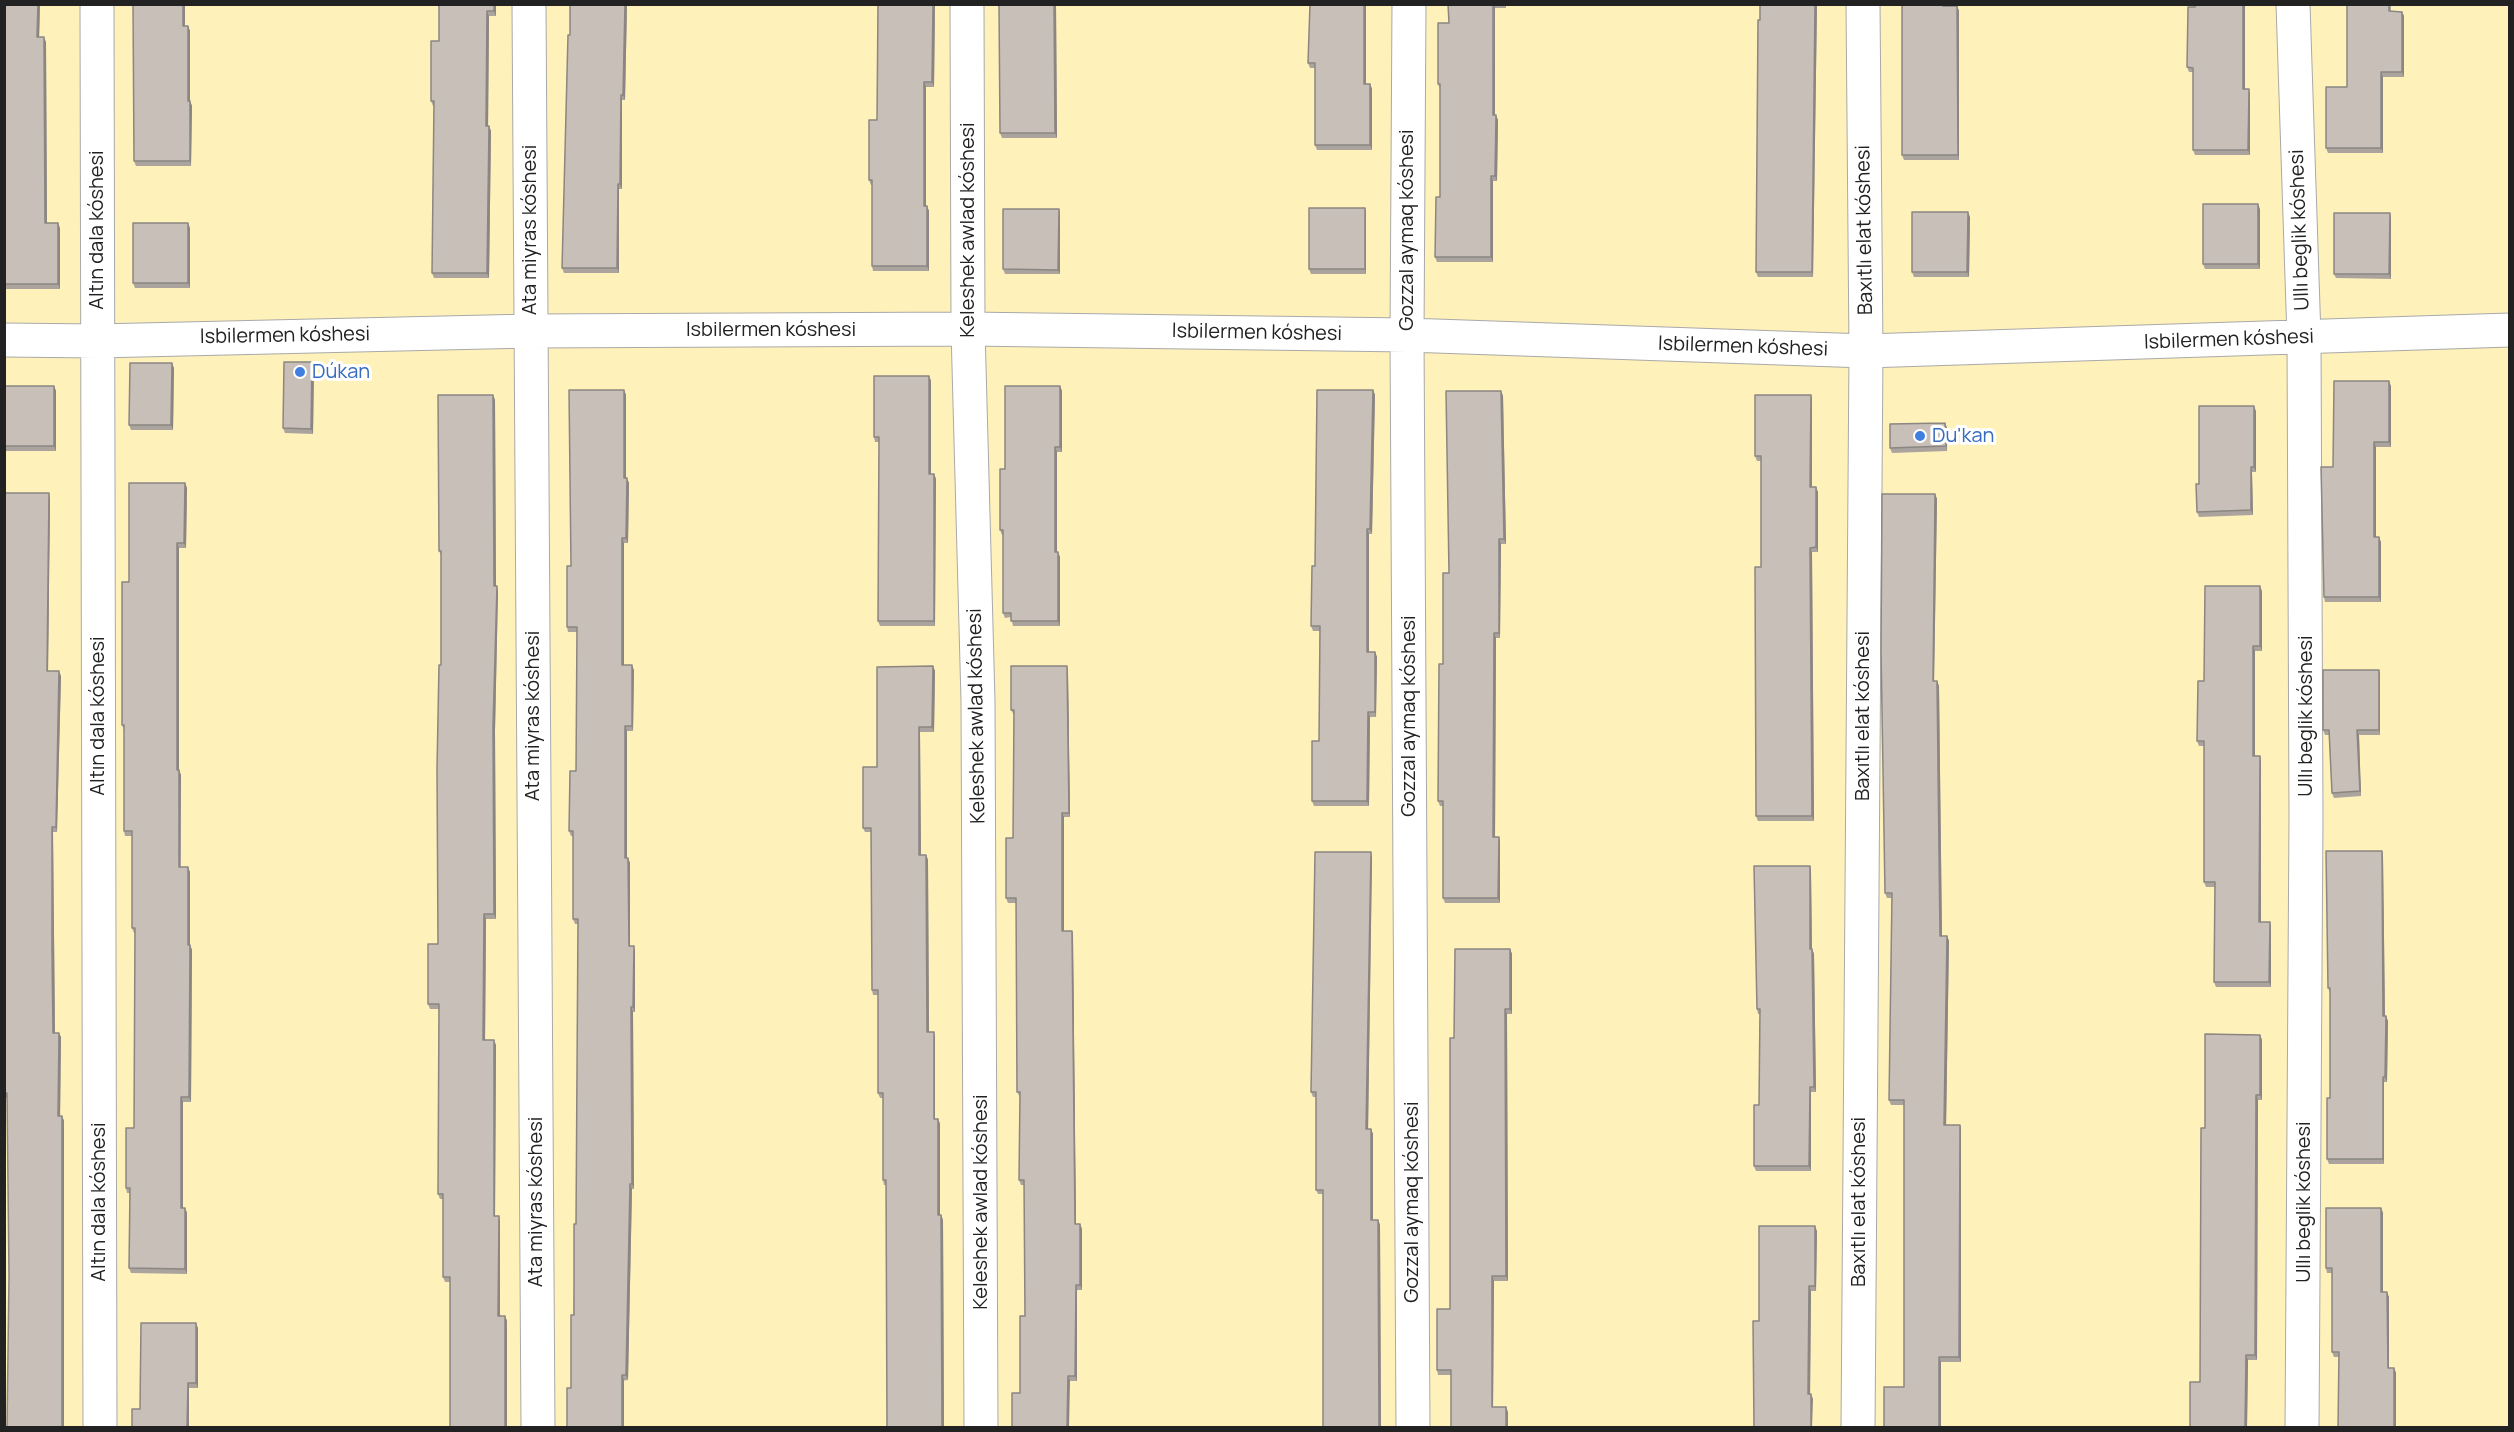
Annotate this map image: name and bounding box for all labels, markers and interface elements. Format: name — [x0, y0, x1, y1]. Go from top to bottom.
street label: Keleshek awlad kóshesi — [956, 122, 980, 338]
street label: Gozzal aymaq kóshesi — [1395, 129, 1419, 331]
street label: Ata miyras kóshesi — [518, 145, 542, 315]
street label: Baxıtlı elat kóshesi — [1852, 145, 1878, 315]
street label: Ullı beglik kóshesi — [2285, 149, 2315, 311]
street label: Altın dala kóshesi — [85, 150, 109, 310]
street label: Isbilermen kóshesi — [686, 318, 856, 342]
street label: Isbilermen kóshesi — [1172, 320, 1342, 346]
street label: Isbilermen kóshesi — [200, 323, 370, 349]
street label: Isbilermen kóshesi — [2144, 325, 2314, 355]
street label: Isbilermen kóshesi — [1658, 332, 1828, 362]
place label: Dúkan — [312, 360, 370, 384]
marker: Dúkan — [293, 365, 307, 379]
place label: Du'kan — [1932, 424, 1994, 448]
marker: Du'kan — [1913, 429, 1927, 443]
street label: Keleshek awlad kóshesi — [963, 608, 991, 824]
street label: Gozzal aymaq kóshesi — [1397, 615, 1421, 817]
street label: Ata miyras kóshesi — [521, 631, 545, 801]
street label: Baxıtlı elat kóshesi — [1851, 631, 1875, 801]
street label: Ullı beglik kóshesi — [2294, 635, 2318, 797]
street label: Altın dala kóshesi — [86, 636, 110, 796]
street label: Keleshek awlad kóshesi — [969, 1094, 993, 1310]
street label: Gozzal aymaq kóshesi — [1400, 1101, 1424, 1303]
street label: Ata miyras kóshesi — [524, 1117, 548, 1287]
street label: Baxıtlı elat kóshesi — [1847, 1117, 1871, 1287]
street label: Ullı beglik kóshesi — [2292, 1121, 2316, 1283]
street label: Altın dala kóshesi — [87, 1122, 111, 1282]

